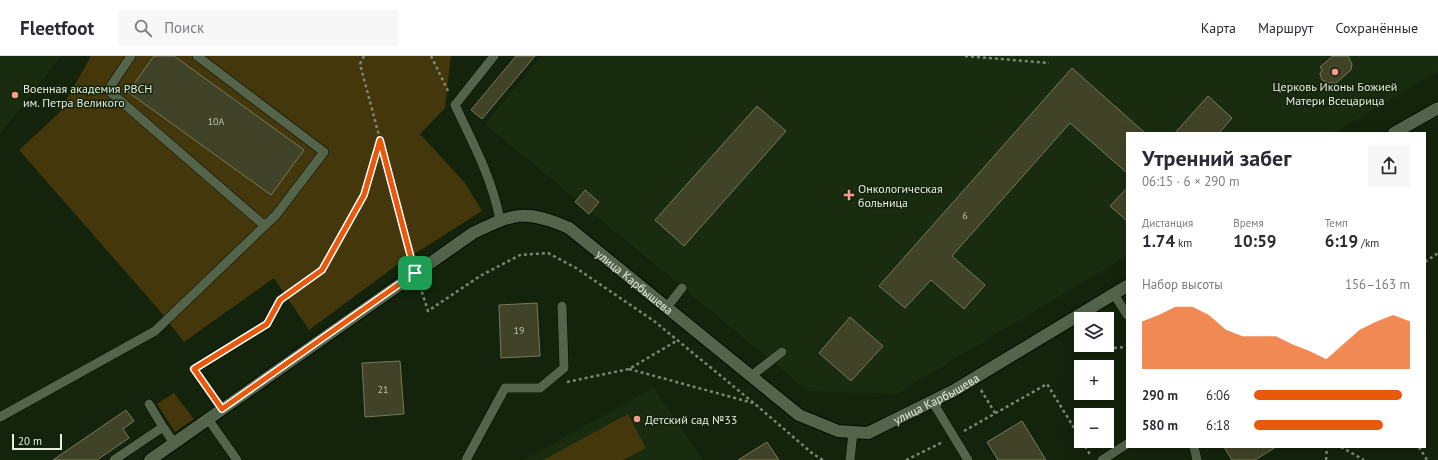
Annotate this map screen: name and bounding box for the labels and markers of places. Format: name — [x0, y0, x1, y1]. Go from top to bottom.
marker: Церковь Иконы Божией Матери Всецарица — [1330, 67, 1340, 77]
place label: Церковь Иконы Божией Матери Всецарица — [1273, 79, 1397, 108]
place label: Военная академия РВСН им. Петра Великого — [23, 81, 152, 110]
marker: Военная академия РВСН им. Петра Великого — [10, 90, 20, 100]
place label: Онкологическая больница — [858, 181, 943, 210]
marker: Онкологическая больница — [843, 189, 855, 201]
pin — [398, 256, 432, 290]
place label: Детский сад №33 — [645, 412, 737, 427]
marker: Детский сад №33 — [632, 414, 642, 424]

